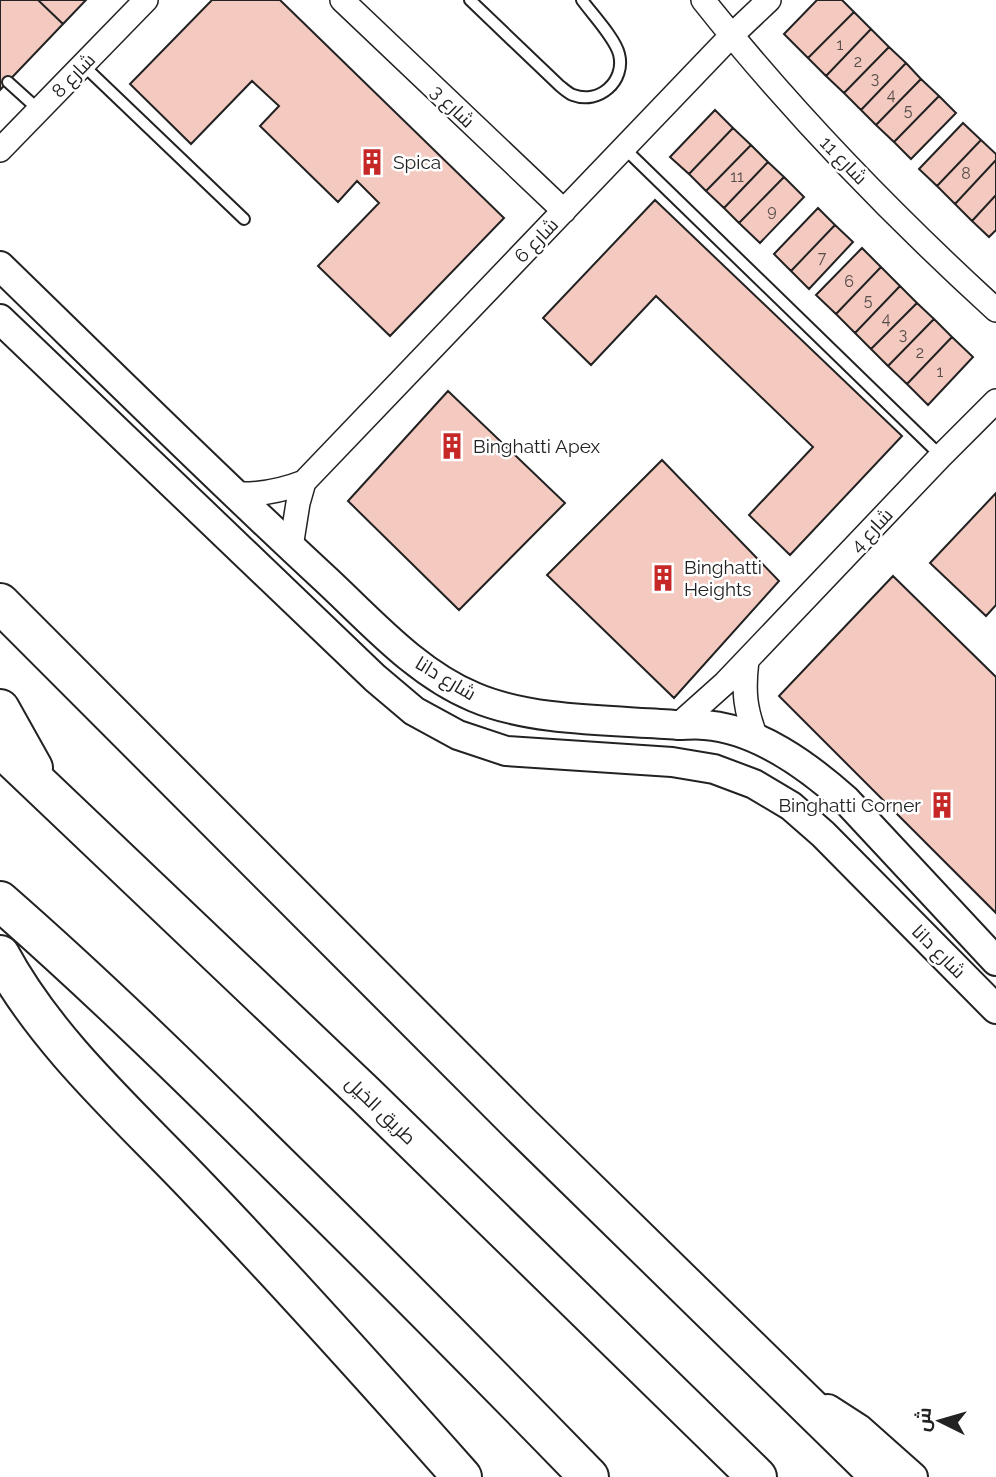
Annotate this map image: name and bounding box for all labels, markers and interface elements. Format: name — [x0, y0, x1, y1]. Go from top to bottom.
house number: 1 — [837, 35, 844, 54]
street label: شارع 8 — [47, 48, 101, 104]
house number: 2 — [854, 52, 862, 71]
house number: 3 — [871, 69, 879, 88]
street label: شارع 3 — [425, 80, 479, 134]
house number: 4 — [887, 85, 896, 104]
house number: 5 — [904, 101, 913, 120]
street label: شارع 11 — [814, 132, 872, 191]
building icon: Spica — [357, 147, 387, 177]
place label: Spica — [393, 151, 441, 173]
house number: 8 — [961, 164, 971, 183]
house number: 11 — [730, 167, 744, 186]
house number: 9 — [767, 201, 777, 220]
street label: شارع 6 — [510, 213, 565, 269]
house number: 7 — [818, 248, 827, 267]
house number: 6 — [844, 272, 854, 291]
house number: 5 — [864, 291, 873, 310]
house number: 4 — [882, 309, 891, 328]
house number: 3 — [899, 325, 907, 344]
house number: 2 — [916, 343, 924, 362]
house number: 1 — [937, 362, 944, 381]
building icon: Binghatti Apex — [437, 431, 467, 461]
place label: Binghatti Apex — [473, 435, 600, 457]
street label: شارع 4 — [845, 503, 899, 559]
place label: Binghatti Heights — [684, 556, 762, 600]
building icon: Binghatti Heights — [648, 563, 678, 593]
street label: شارع دانا — [410, 651, 480, 707]
building icon: Binghatti Corner — [927, 790, 957, 820]
place label: Binghatti Corner — [778, 794, 921, 816]
street label: شارع دانا — [906, 920, 970, 984]
street label: طريق الخيل — [340, 1071, 421, 1150]
north arrow — [905, 1386, 975, 1456]
text: ش — [911, 1406, 936, 1433]

